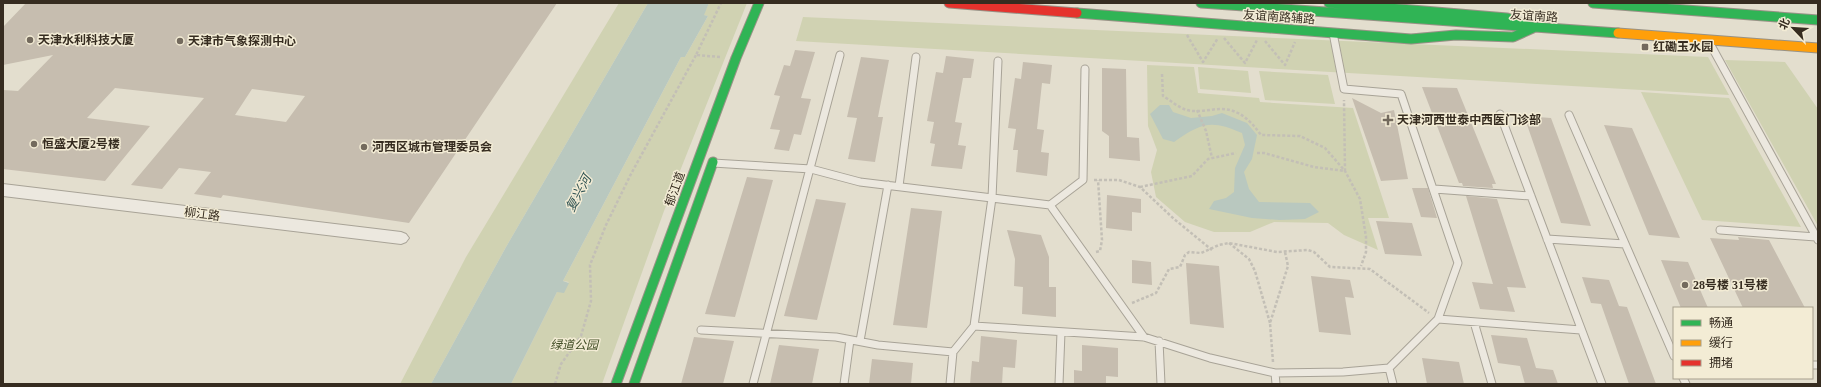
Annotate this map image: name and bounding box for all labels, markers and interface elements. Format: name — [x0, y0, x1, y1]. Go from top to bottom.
street label: 友谊南路 — [1510, 7, 1558, 25]
street label: 友谊南路辅路 — [1243, 8, 1315, 26]
north arrow — [1773, 8, 1813, 48]
text: 北 — [1776, 16, 1792, 31]
place label: 天津水利科技大厦 — [38, 33, 134, 47]
place label: 天津市气象探测中心 — [188, 34, 296, 48]
marker: 天津水利科技大厦 — [25, 35, 35, 45]
marker: 天津市气象探测中心 — [175, 36, 185, 46]
place label: 红磡玉水园 — [1653, 40, 1713, 54]
marker: 红磡玉水园 — [1640, 42, 1650, 52]
place label: 天津河西世泰中西医门诊部 — [1397, 113, 1541, 127]
marker: 天津河西世泰中西医门诊部 — [1382, 114, 1394, 126]
place label: 恒盛大厦2号楼 — [42, 137, 120, 151]
marker: 恒盛大厦2号楼 — [29, 139, 39, 149]
place label: 河西区城市管理委员会 — [372, 140, 492, 154]
marker: 河西区城市管理委员会 — [359, 142, 369, 152]
water label: 复兴河 — [563, 170, 596, 214]
street label: 郁江道 — [662, 170, 688, 208]
street label: 柳江路 — [183, 205, 221, 223]
place label: 28号楼 31号楼 — [1693, 278, 1768, 292]
marker: 28号楼 31号楼 — [1680, 280, 1690, 290]
legend — [1673, 307, 1813, 379]
text: 畅通 — [1709, 316, 1733, 330]
text: 缓行 — [1709, 336, 1733, 350]
park label: 绿道公园 — [550, 338, 600, 352]
text: 拥堵 — [1709, 356, 1733, 370]

